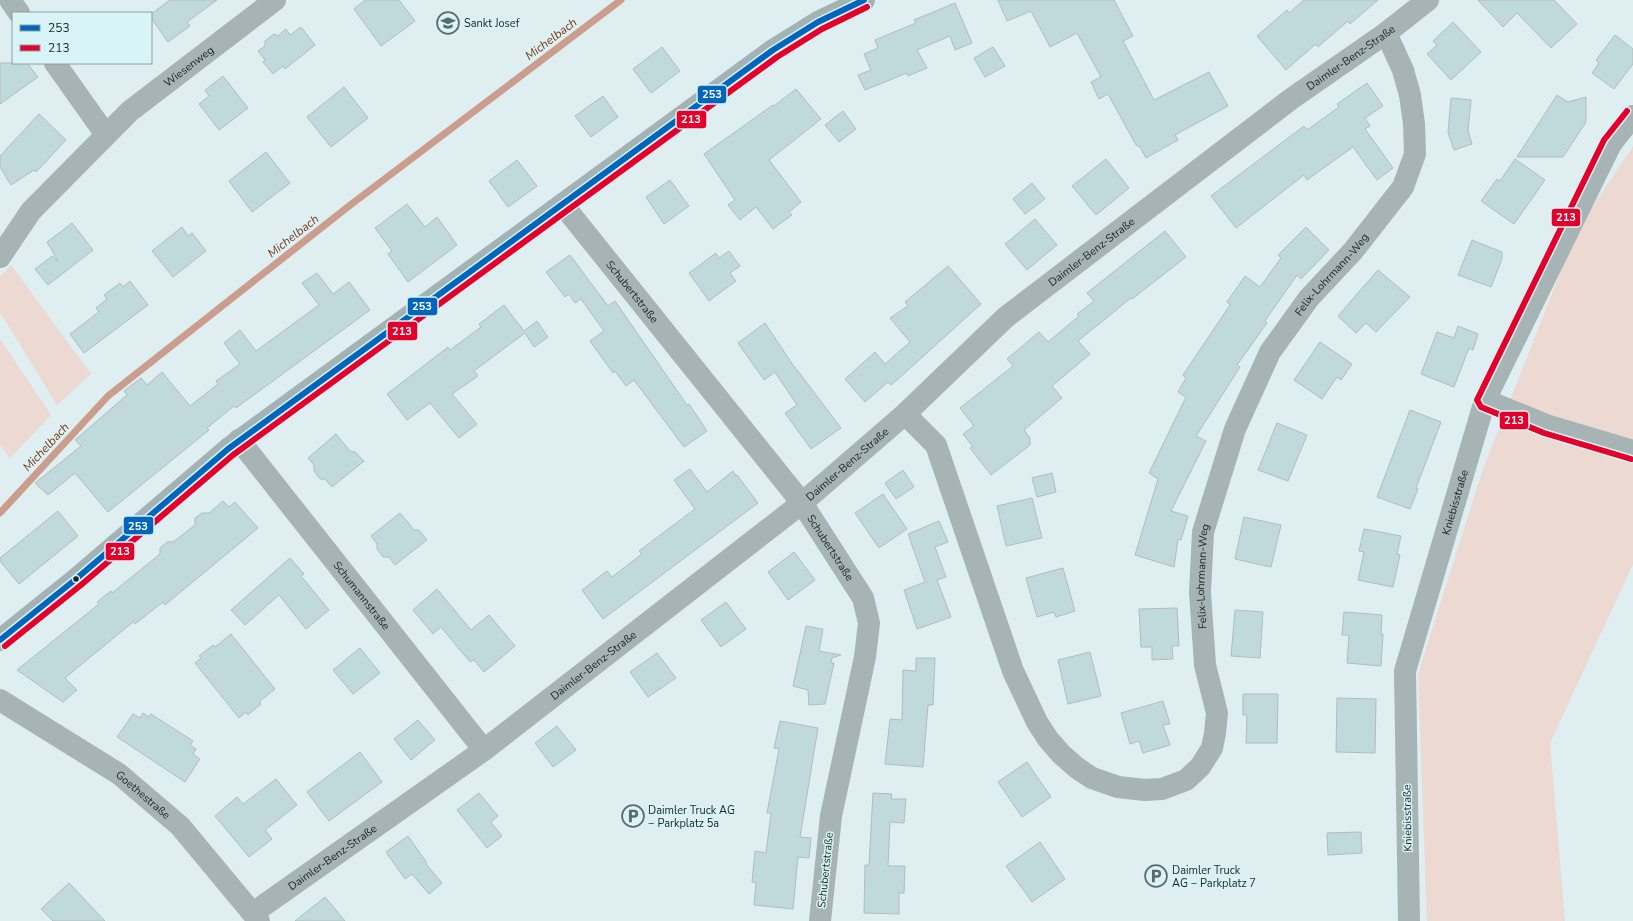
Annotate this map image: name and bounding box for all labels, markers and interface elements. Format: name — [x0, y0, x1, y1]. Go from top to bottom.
school or university icon: Sankt Josef — [435, 10, 461, 36]
legend — [12, 12, 152, 64]
water label: Michelbach — [522, 14, 580, 64]
place label: Sankt Josef — [464, 16, 520, 31]
text: 253 — [48, 20, 70, 36]
street label: Daimler-Benz-Straße — [1304, 22, 1399, 94]
text: 213 — [48, 40, 70, 56]
street label: Wiesenweg — [161, 43, 217, 91]
line badge: 253 — [697, 85, 727, 104]
text: 253 — [702, 87, 722, 102]
line badge: 213 — [676, 110, 707, 129]
text: 213 — [681, 112, 701, 127]
line badge: 213 — [1551, 208, 1581, 227]
text: 213 — [1556, 210, 1576, 225]
water label: Michelbach — [264, 211, 322, 261]
street label: Daimler-Benz-Straße — [1045, 214, 1138, 290]
street label: Felix-Lohrmann-Weg — [1291, 230, 1372, 319]
street label: Schubertstraße — [602, 258, 662, 326]
line badge: 253 — [407, 297, 438, 316]
text: 253 — [412, 299, 432, 314]
line badge: 213 — [387, 321, 418, 341]
text: 213 — [392, 324, 412, 339]
line badge: 213 — [1499, 411, 1529, 430]
text: 213 — [1504, 413, 1524, 428]
water label: Michelbach — [19, 419, 73, 475]
street label: Daimler-Benz-Straße — [803, 424, 892, 504]
street label: Kniebisstraße — [1439, 468, 1472, 537]
street label: Schubertstraße — [803, 512, 857, 584]
line badge: 253 — [123, 516, 154, 535]
text: 253 — [128, 519, 148, 534]
street label: Felix-Lohrmann-Weg — [1193, 522, 1213, 630]
line badge: 213 — [105, 542, 135, 561]
text: 213 — [110, 544, 130, 559]
street label: Schumannstraße — [330, 558, 393, 633]
unlabelled marker — [71, 574, 81, 584]
street label: Daimler-Benz-Straße — [547, 627, 640, 704]
street label: Goethestraße — [112, 767, 174, 823]
street label: Kniebisstraße — [1399, 784, 1416, 852]
parking icon: Daimler Truck AG − Parkplatz 5a — [620, 803, 646, 829]
place label: Daimler Truck AG − Parkplatz 5a — [648, 803, 735, 831]
street label: Daimler-Benz-Straße — [285, 821, 380, 894]
street label: Schubertstraße — [814, 831, 837, 909]
parking icon: Daimler Truck AG − Parkplatz 7 — [1143, 863, 1169, 889]
place label: Daimler Truck AG − Parkplatz 7 — [1172, 863, 1256, 891]

